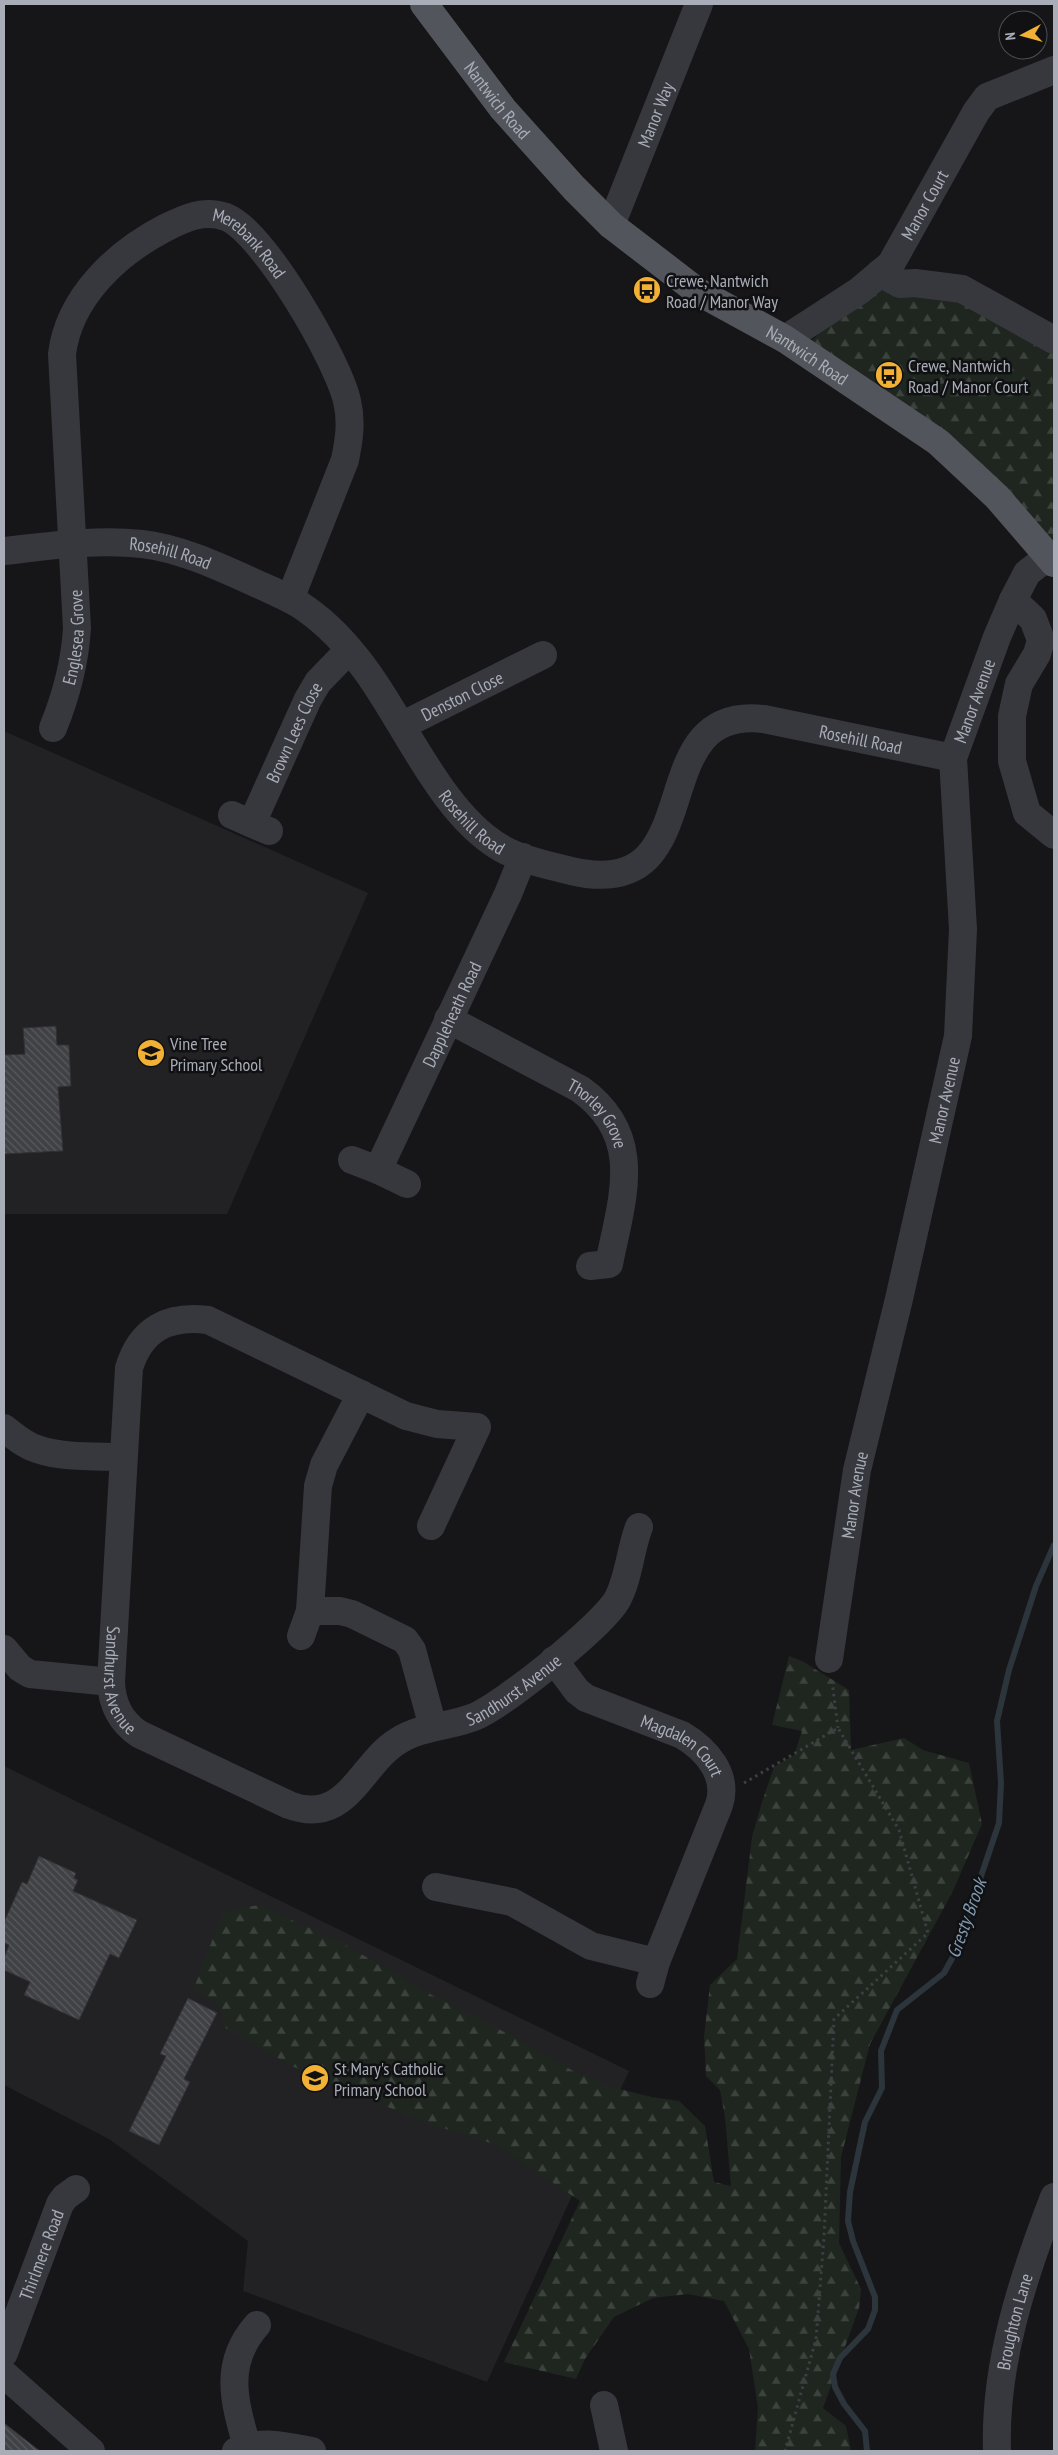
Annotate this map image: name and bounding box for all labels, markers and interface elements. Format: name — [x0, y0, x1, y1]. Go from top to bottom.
north arrow — [998, 10, 1048, 60]
text: N — [1001, 32, 1019, 41]
street label: Nantwich Road — [460, 57, 536, 144]
street label: Manor Way — [632, 78, 678, 150]
street label: Manor Court — [895, 166, 953, 244]
street label: Merebank Road — [211, 203, 291, 282]
place label: Crewe, Nantwich Road / Manor Way — [666, 269, 778, 313]
bus stop icon: Crewe, Nantwich Road / Manor Way — [632, 275, 662, 305]
street label: Nantwich Road — [763, 320, 853, 390]
place label: Crewe, Nantwich Road / Manor Court — [908, 354, 1028, 398]
bus stop icon: Crewe, Nantwich Road / Manor Court — [874, 360, 904, 390]
street label: Rosehill Road — [129, 531, 215, 574]
street label: Englesea Grove — [57, 589, 89, 687]
street label: Manor Avenue — [948, 655, 1000, 746]
street label: Denston Close — [417, 665, 507, 726]
street label: Brown Lees Close — [260, 677, 327, 786]
street label: Rosehill Road — [817, 719, 904, 759]
street label: Rosehill Road — [434, 785, 509, 859]
street label: Dappleheath Road — [417, 958, 486, 1071]
place label: Vine Tree Primary School — [169, 1032, 263, 1076]
school or university icon: Vine Tree Primary School — [136, 1038, 166, 1068]
street label: Manor Avenue — [923, 1055, 964, 1146]
street label: Thorley Grove — [564, 1073, 633, 1151]
street label: Manor Avenue — [835, 1449, 873, 1540]
street label: Sandhurst Avenue — [99, 1626, 142, 1739]
street label: Sandhurst Avenue — [463, 1649, 566, 1731]
street label: Magdalen Court — [638, 1709, 729, 1779]
water label: Gresty Brook — [941, 1873, 992, 1961]
place label: St Mary's Catholic Primary School — [334, 2057, 444, 2101]
school or university icon: St Mary's Catholic Primary School — [300, 2063, 330, 2093]
street label: Thirlmere Road — [13, 2206, 68, 2303]
street label: Broughton Lane — [991, 2270, 1037, 2372]

